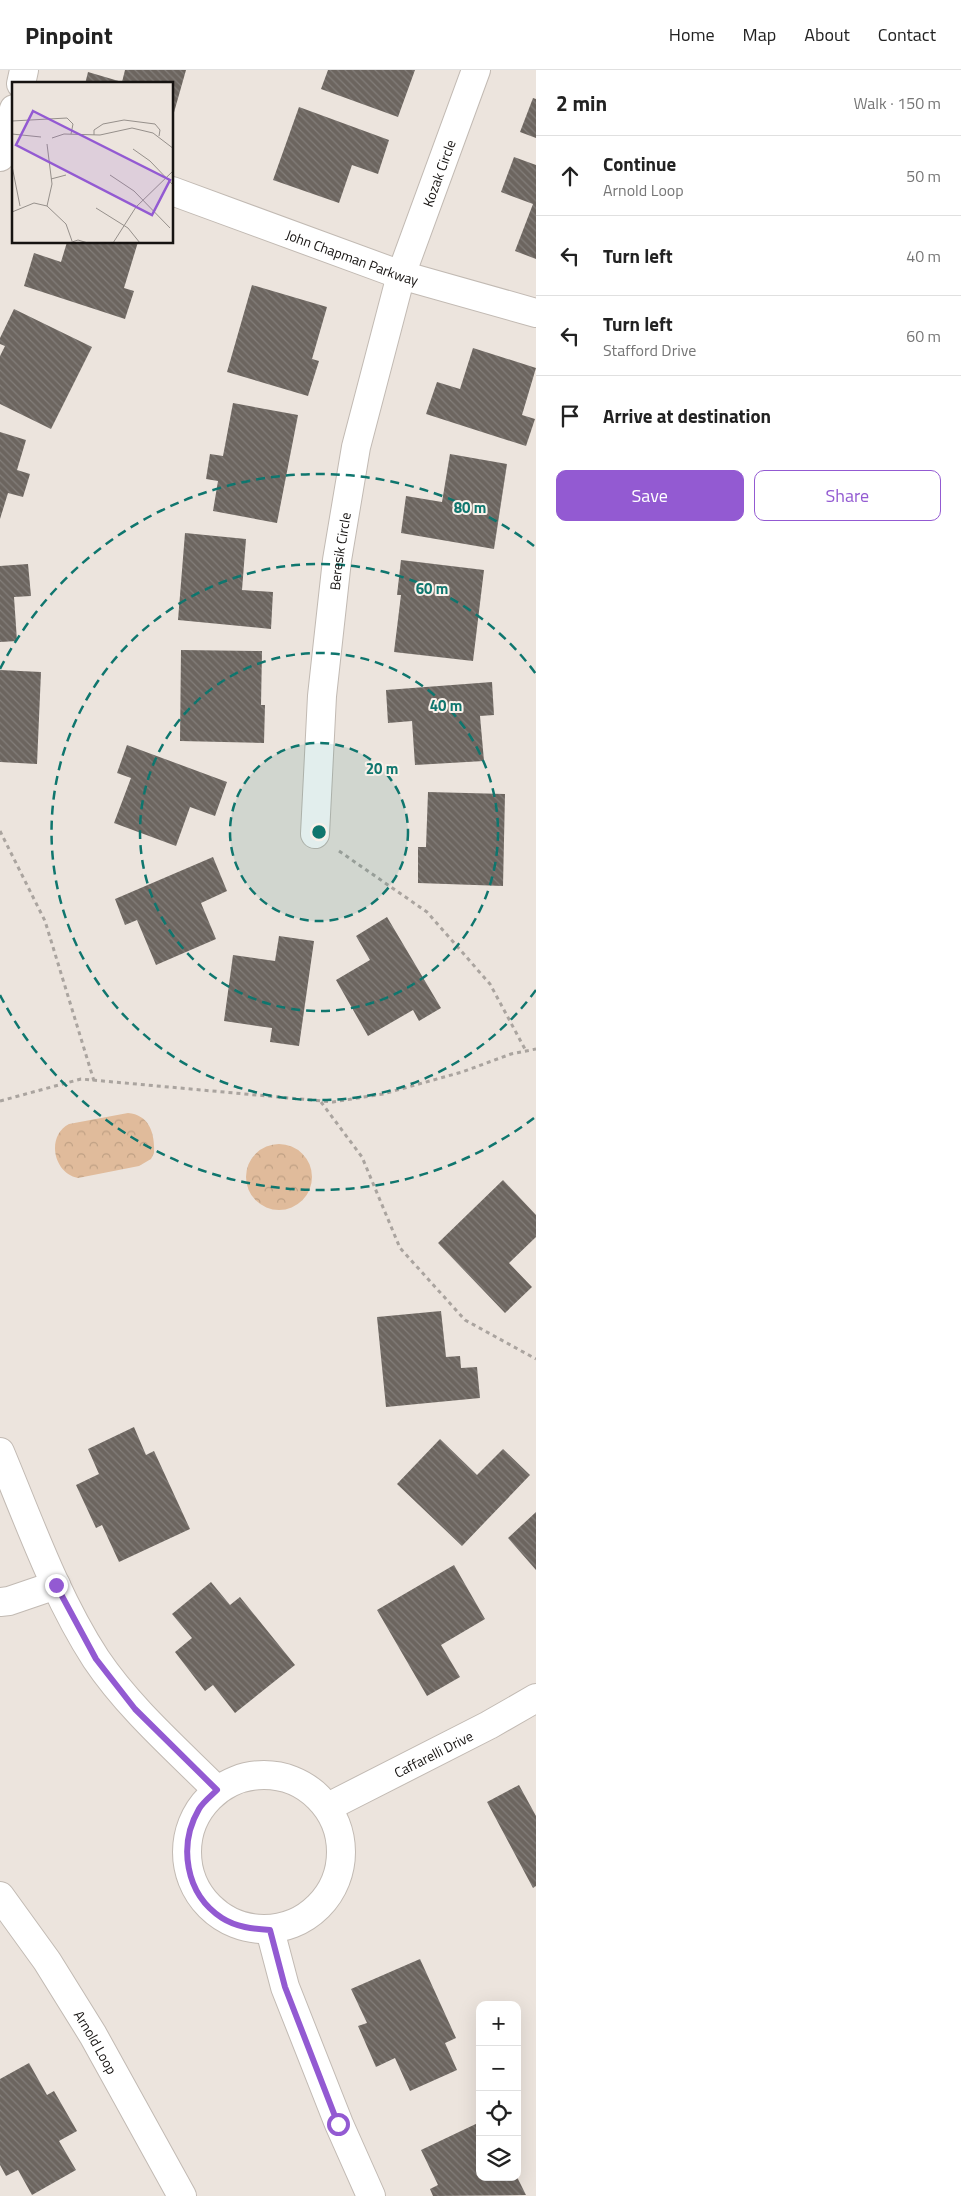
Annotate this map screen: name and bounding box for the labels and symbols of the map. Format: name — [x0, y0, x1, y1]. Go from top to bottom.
inset map — [12, 82, 174, 244]
street label: Kozak Circle — [416, 136, 460, 210]
street label: John Chapman Parkway — [283, 223, 421, 290]
text: 80 m — [454, 496, 486, 519]
street label: Beresik Circle — [323, 511, 355, 591]
text: 60 m — [416, 577, 448, 600]
text: 40 m — [430, 694, 462, 717]
text: 20 m — [366, 757, 398, 780]
centre of rings — [310, 823, 328, 841]
route end — [45, 1574, 68, 1597]
street label: Caffarelli Drive — [390, 1725, 476, 1782]
street label: Arnold Loop — [69, 2006, 123, 2078]
route start — [327, 2113, 350, 2136]

